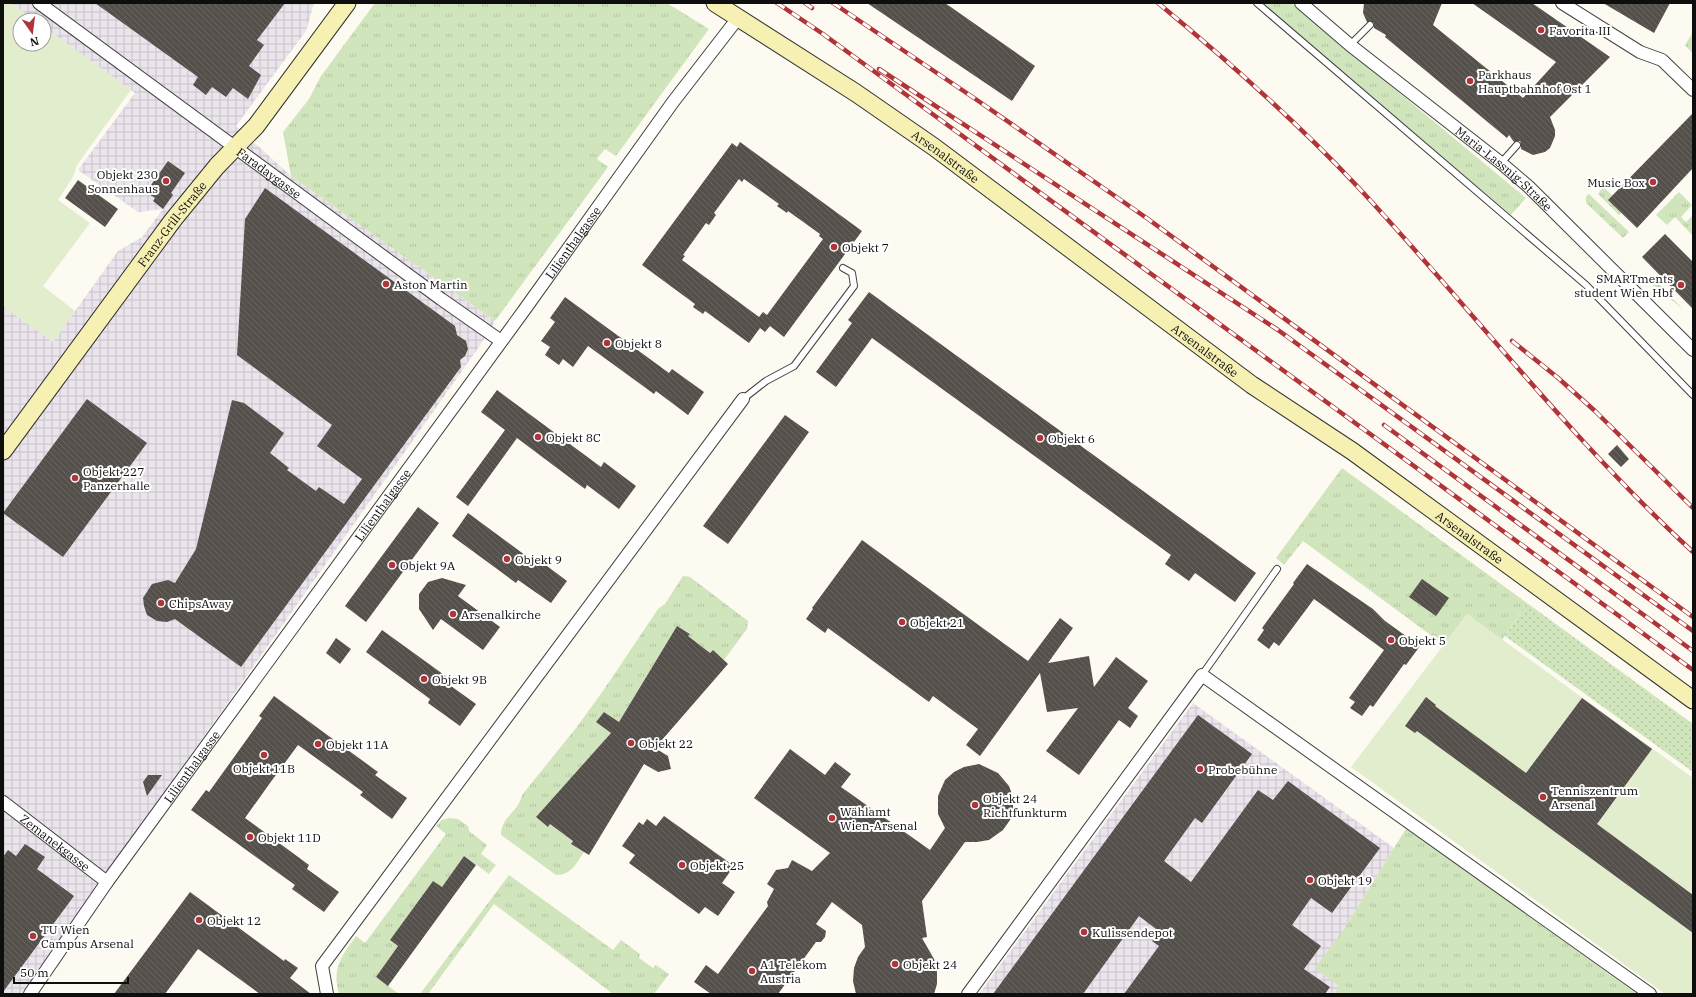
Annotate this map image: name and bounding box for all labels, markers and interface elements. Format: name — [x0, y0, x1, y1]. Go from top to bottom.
north arrow — [12, 12, 52, 52]
place label: Favorita III — [1549, 23, 1611, 38]
marker: Favorita III — [1536, 25, 1546, 35]
text: N — [28, 34, 40, 50]
place label: Parkhaus Hauptbahnhof Ost 1 — [1478, 67, 1592, 96]
marker: Parkhaus Hauptbahnhof Ost 1 — [1465, 76, 1475, 86]
street label: Maria-Lassnig-Straße — [1453, 123, 1556, 214]
street label: Arsenalstraße — [909, 127, 982, 186]
street label: Faradaygasse — [234, 144, 305, 201]
place label: Objekt 230 Sonnenhaus — [87, 167, 158, 196]
place label: Music Box — [1587, 175, 1645, 190]
marker: Objekt 230 Sonnenhaus — [161, 176, 171, 186]
marker: Music Box — [1648, 177, 1658, 187]
street label: Franz-Grill-Straße — [134, 178, 209, 270]
street label: Lilienthalgasse — [542, 203, 604, 282]
place label: Objekt 7 — [842, 240, 889, 255]
marker: Objekt 7 — [829, 242, 839, 252]
place label: SMARTments student Wien Hbf — [1574, 271, 1674, 300]
place label: Aston Martin — [394, 277, 468, 292]
marker: Aston Martin — [381, 279, 391, 289]
marker: SMARTments student Wien Hbf — [1676, 280, 1686, 290]
street label: Arsenalstraße — [1169, 320, 1242, 380]
place label: Objekt 8 — [615, 336, 662, 351]
marker: Objekt 8 — [602, 338, 612, 348]
place label: Objekt 8C — [546, 430, 601, 445]
place label: Objekt 6 — [1048, 431, 1095, 446]
marker: Objekt 8C — [533, 432, 543, 442]
marker: Objekt 6 — [1035, 433, 1045, 443]
place label: Objekt 227 Panzerhalle — [83, 464, 150, 493]
street label: Lilienthalgasse — [351, 466, 414, 544]
marker: Objekt 227 Panzerhalle — [70, 473, 80, 483]
street label: Arsenalstraße — [1433, 507, 1506, 567]
place label: Objekt 9 — [515, 552, 562, 567]
marker: Objekt 9 — [502, 554, 512, 564]
place label: Objekt 9A — [400, 558, 456, 573]
marker: Objekt 9A — [387, 560, 397, 570]
place label: ChipsAway — [169, 596, 232, 611]
marker: ChipsAway — [156, 598, 166, 608]
place label: Arsenalkirche — [461, 607, 541, 622]
marker: Arsenalkirche — [448, 609, 458, 619]
place label: Objekt 21 — [910, 615, 964, 630]
marker: Objekt 21 — [897, 617, 907, 627]
place label: Objekt 5 — [1399, 633, 1446, 648]
marker: Objekt 5 — [1386, 635, 1396, 645]
place label: Objekt 9B — [432, 672, 487, 687]
marker: Objekt 9B — [419, 674, 429, 684]
street label: Lilienthalgasse — [160, 727, 223, 805]
place label: Objekt 22 — [639, 736, 693, 751]
place label: Objekt 11A — [326, 737, 389, 752]
marker: Objekt 22 — [626, 738, 636, 748]
marker: Objekt 11A — [313, 739, 323, 749]
marker: Objekt 11B — [259, 750, 269, 760]
place label: Objekt 11B — [233, 761, 295, 776]
place label: Probebühne — [1208, 762, 1277, 777]
marker: Probebühne — [1195, 764, 1205, 774]
place label: Tenniszentrum Arsenal — [1551, 783, 1639, 812]
place label: Objekt 24 Richtfunkturm — [983, 791, 1068, 820]
marker: Tenniszentrum Arsenal — [1538, 792, 1548, 802]
marker: Objekt 24 Richtfunkturm — [970, 800, 980, 810]
place label: Wählamt Wien-Arsenal — [840, 804, 918, 833]
street label: Zemanekgasse — [17, 811, 93, 874]
marker: Wählamt Wien-Arsenal — [827, 813, 837, 823]
place label: Objekt 11D — [258, 830, 321, 845]
marker: Objekt 11D — [245, 832, 255, 842]
place label: Objekt 25 — [690, 858, 744, 873]
marker: Objekt 25 — [677, 860, 687, 870]
place label: Objekt 19 — [1318, 873, 1372, 888]
marker: Objekt 19 — [1305, 875, 1315, 885]
place label: Objekt 12 — [207, 913, 261, 928]
marker: Objekt 12 — [194, 915, 204, 925]
place label: TU Wien Campus Arsenal — [41, 922, 134, 951]
place label: Kulissendepot — [1092, 925, 1173, 940]
marker: Kulissendepot — [1079, 927, 1089, 937]
marker: TU Wien Campus Arsenal — [28, 931, 38, 941]
place label: A1 Telekom Austria — [760, 957, 828, 986]
place label: Objekt 24 — [903, 957, 957, 972]
scale bar — [14, 959, 128, 985]
marker: Objekt 24 — [890, 959, 900, 969]
text: 50 m — [20, 965, 49, 980]
marker: A1 Telekom Austria — [747, 966, 757, 976]

